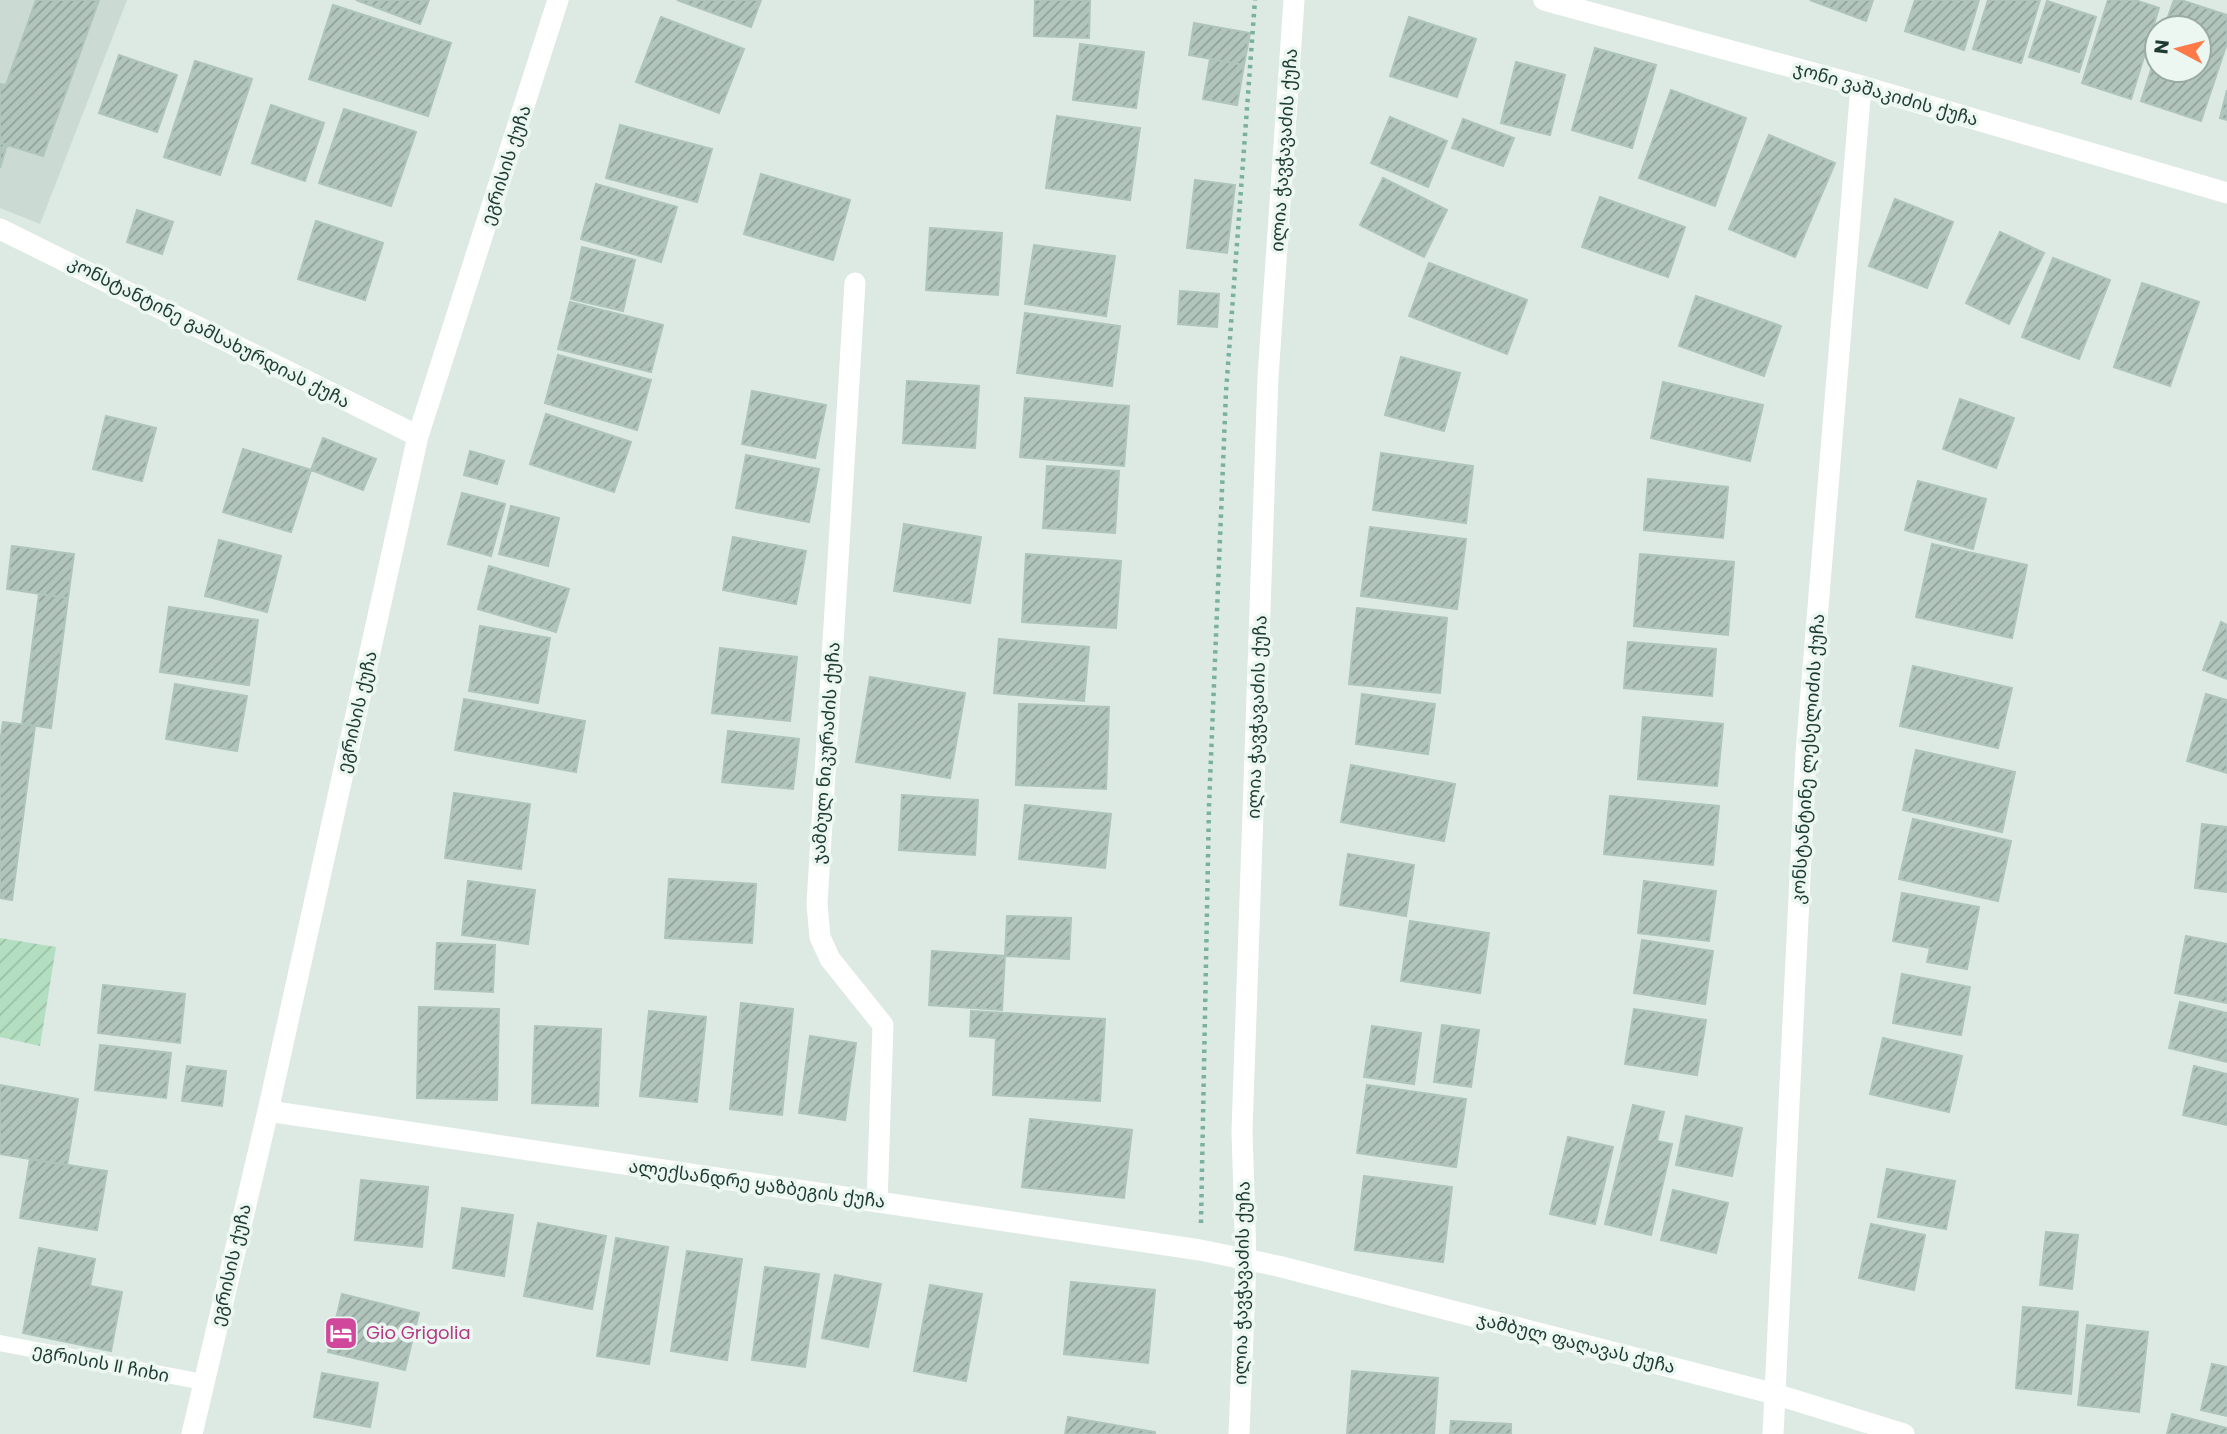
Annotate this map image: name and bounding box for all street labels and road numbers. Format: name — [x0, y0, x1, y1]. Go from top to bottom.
street label: ილია ჭავჭავაძის ქუჩა — [1264, 47, 1303, 252]
street label: ჯონი ვაშაკიძის ქუჩა — [1791, 55, 1981, 132]
street label: ეგრისის ქუჩა — [474, 102, 537, 228]
street label: კონსტანტინე გამსახურდიას ქუჩა — [64, 249, 354, 414]
street label: კონსტანტინე ლესელიძის ქუჩა — [1785, 613, 1830, 905]
street label: ილია ჭავჭავაძის ქუჩა — [1240, 615, 1273, 819]
street label: ჯამბულ ნიკურაძის ქუჩა — [805, 641, 846, 865]
street label: ეგრისის ქუჩა — [330, 648, 383, 775]
street label: ალექსანდრე ყაზბეგის ქუჩა — [627, 1153, 887, 1214]
street label: ილია ჭავჭავაძის ქუჩა — [1227, 1181, 1256, 1385]
street label: ეგრისის ქუჩა — [204, 1201, 257, 1328]
street label: ჯამბულ ფაღავას ქუჩა — [1474, 1306, 1678, 1379]
street label: ეგრისის II ჩიხი — [31, 1337, 171, 1388]

